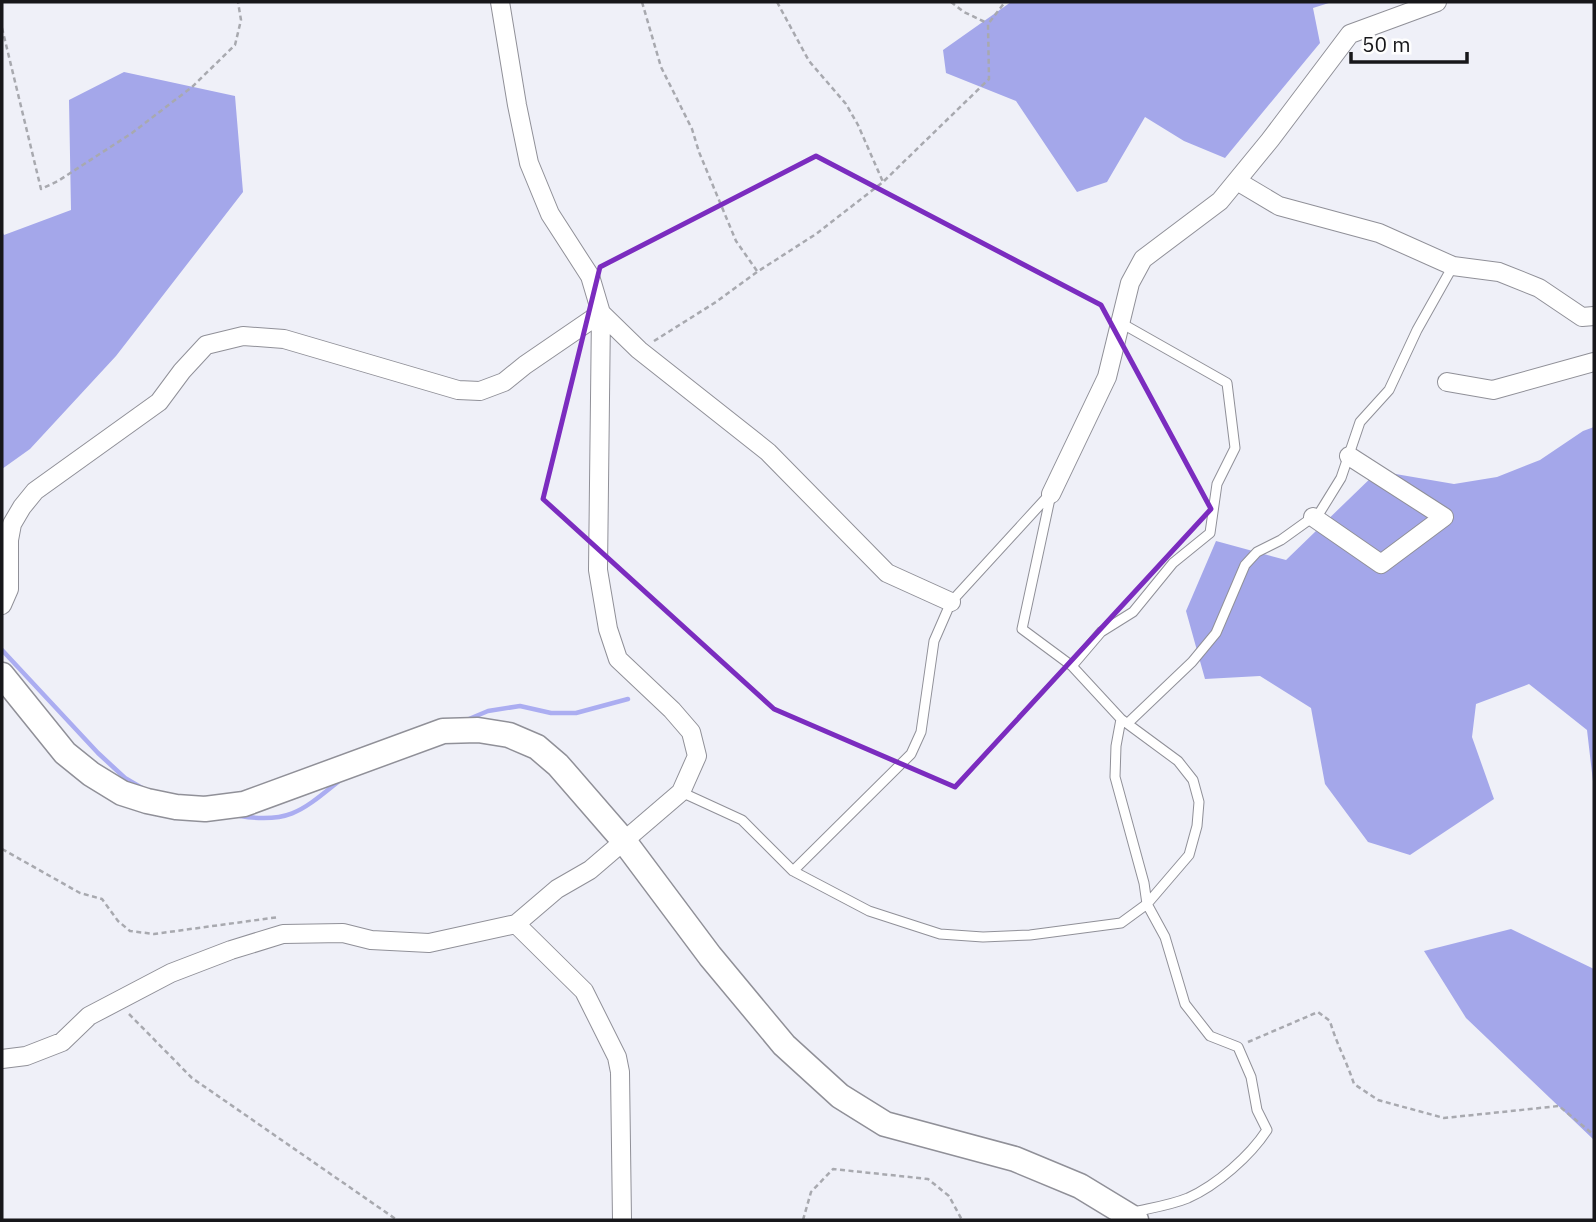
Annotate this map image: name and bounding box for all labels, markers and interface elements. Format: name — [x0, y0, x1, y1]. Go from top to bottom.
scale bar — [1351, 21, 1466, 65]
text: 50 m — [1362, 30, 1411, 58]

